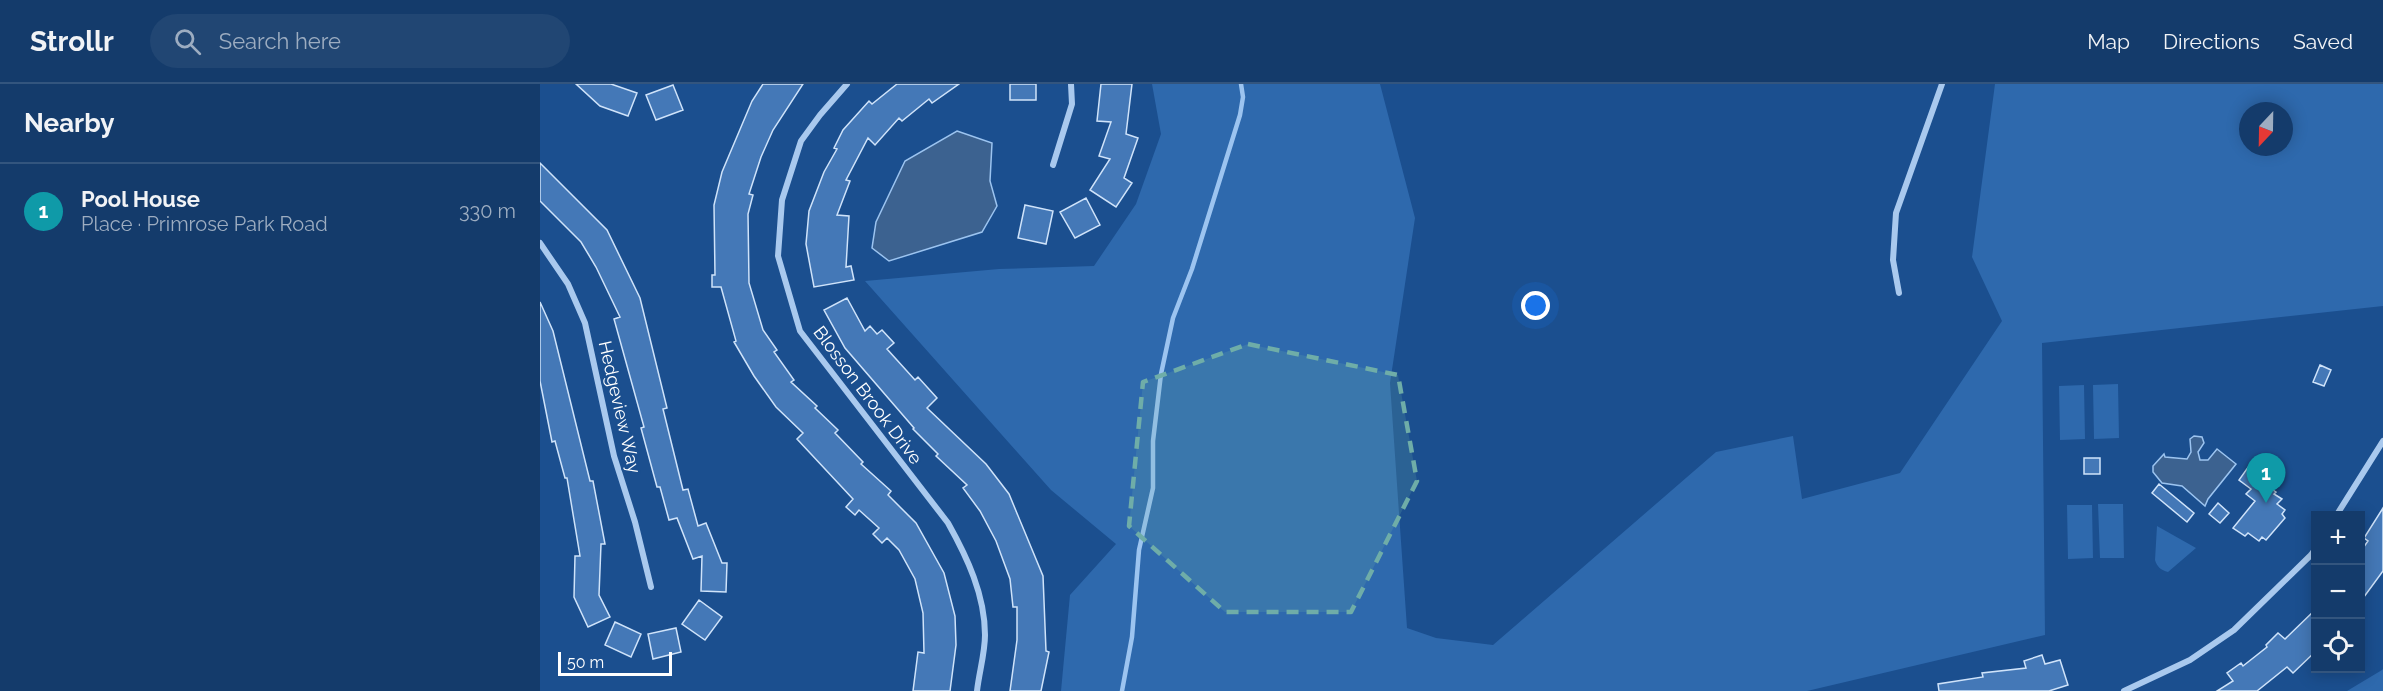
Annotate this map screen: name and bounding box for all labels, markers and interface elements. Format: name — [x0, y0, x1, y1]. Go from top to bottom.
search box — [150, 14, 570, 68]
text: Strollr — [30, 25, 114, 58]
icon: search — [171, 25, 204, 58]
text: Search here — [219, 28, 341, 54]
text: Map — [2087, 29, 2130, 54]
text: Directions — [2163, 29, 2260, 54]
text: Saved — [2293, 29, 2353, 54]
north arrow — [2239, 102, 2293, 156]
text: Nearby — [24, 108, 114, 138]
text: Pool House — [81, 186, 200, 212]
text: 1 — [39, 199, 48, 223]
text: 330 m — [459, 199, 516, 223]
text: Place · Primrose Park Road — [81, 212, 328, 236]
your location — [1521, 291, 1550, 320]
street label: Blosson Brook Drive — [809, 322, 927, 468]
street label: Hedgeview Way — [595, 339, 646, 476]
pin: 1 — [2246, 454, 2286, 503]
map controls — [2311, 511, 2365, 673]
button: + — [2311, 511, 2365, 565]
button: − — [2311, 565, 2365, 619]
button: locate — [2311, 619, 2365, 673]
scale bar — [558, 649, 672, 676]
text: 50 m — [567, 653, 604, 672]

